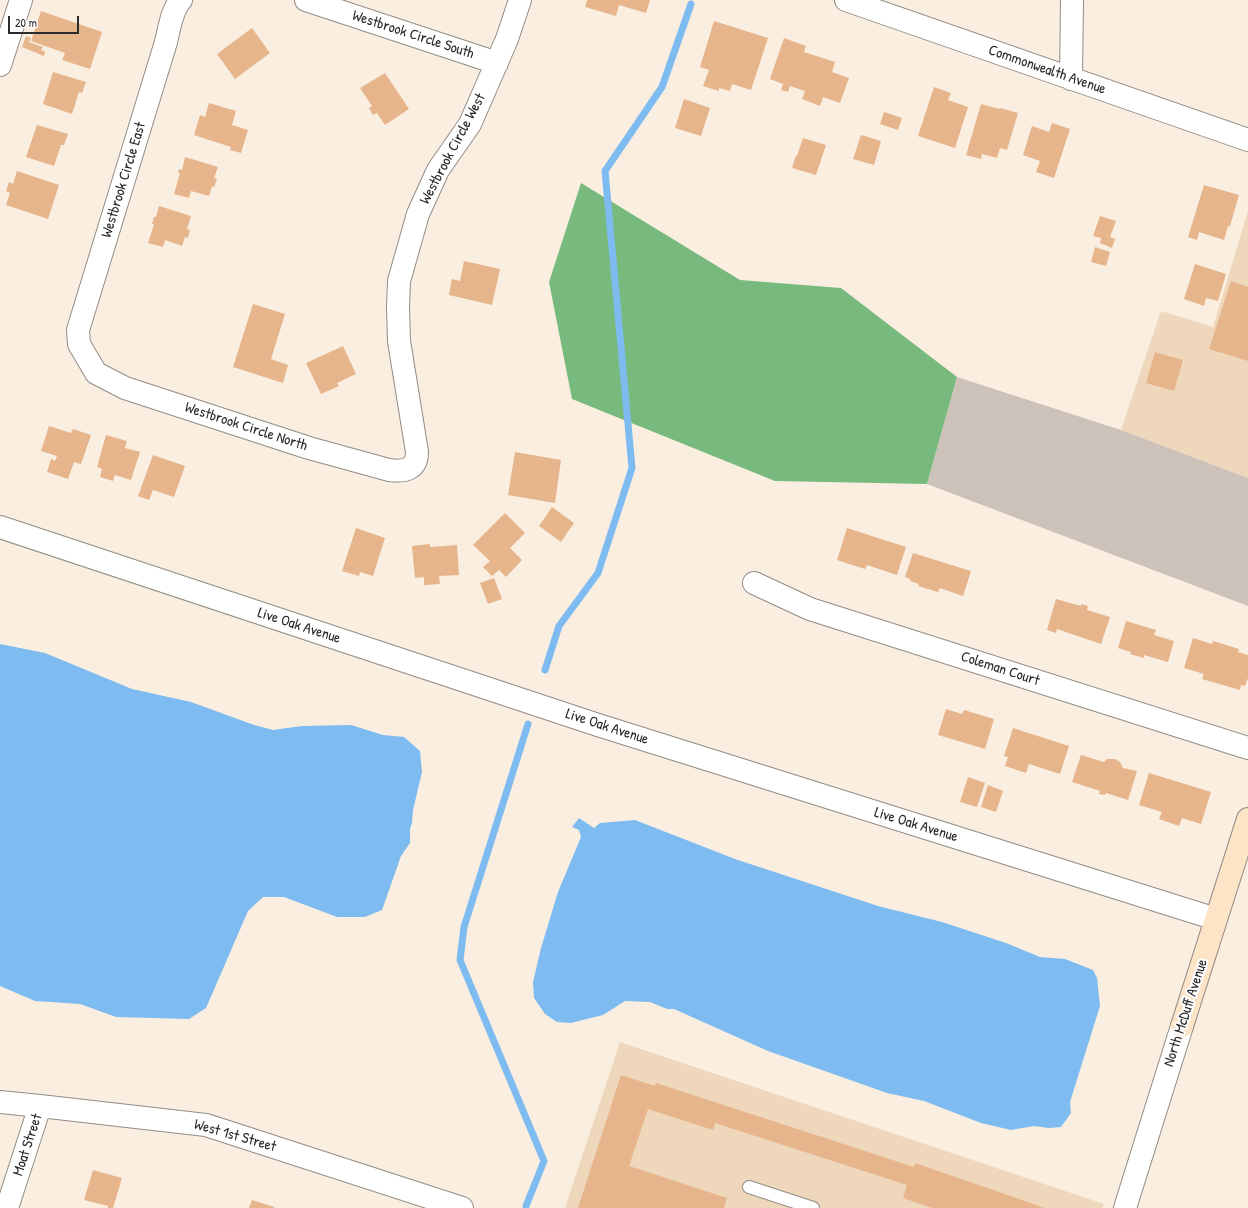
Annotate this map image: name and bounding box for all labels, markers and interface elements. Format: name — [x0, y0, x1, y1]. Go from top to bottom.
street label: Westbrook Circle South — [350, 7, 476, 63]
scale bar — [10, 8, 81, 34]
text: 20 m — [15, 14, 37, 31]
street label: Commonwealth Avenue — [986, 41, 1108, 99]
street label: Westbrook Circle West — [416, 91, 490, 207]
street label: Westbrook Circle East — [98, 120, 150, 240]
street label: Westbrook Circle North — [182, 399, 310, 455]
street label: Live Oak Avenue — [255, 604, 343, 648]
street label: Coleman Court — [958, 648, 1042, 690]
street label: Live Oak Avenue — [563, 705, 651, 749]
street label: Live Oak Avenue — [872, 804, 960, 846]
street label: North McDuff Avenue — [1160, 957, 1212, 1069]
street label: Moat Street — [9, 1112, 47, 1178]
street label: West 1st Street — [192, 1116, 278, 1156]

